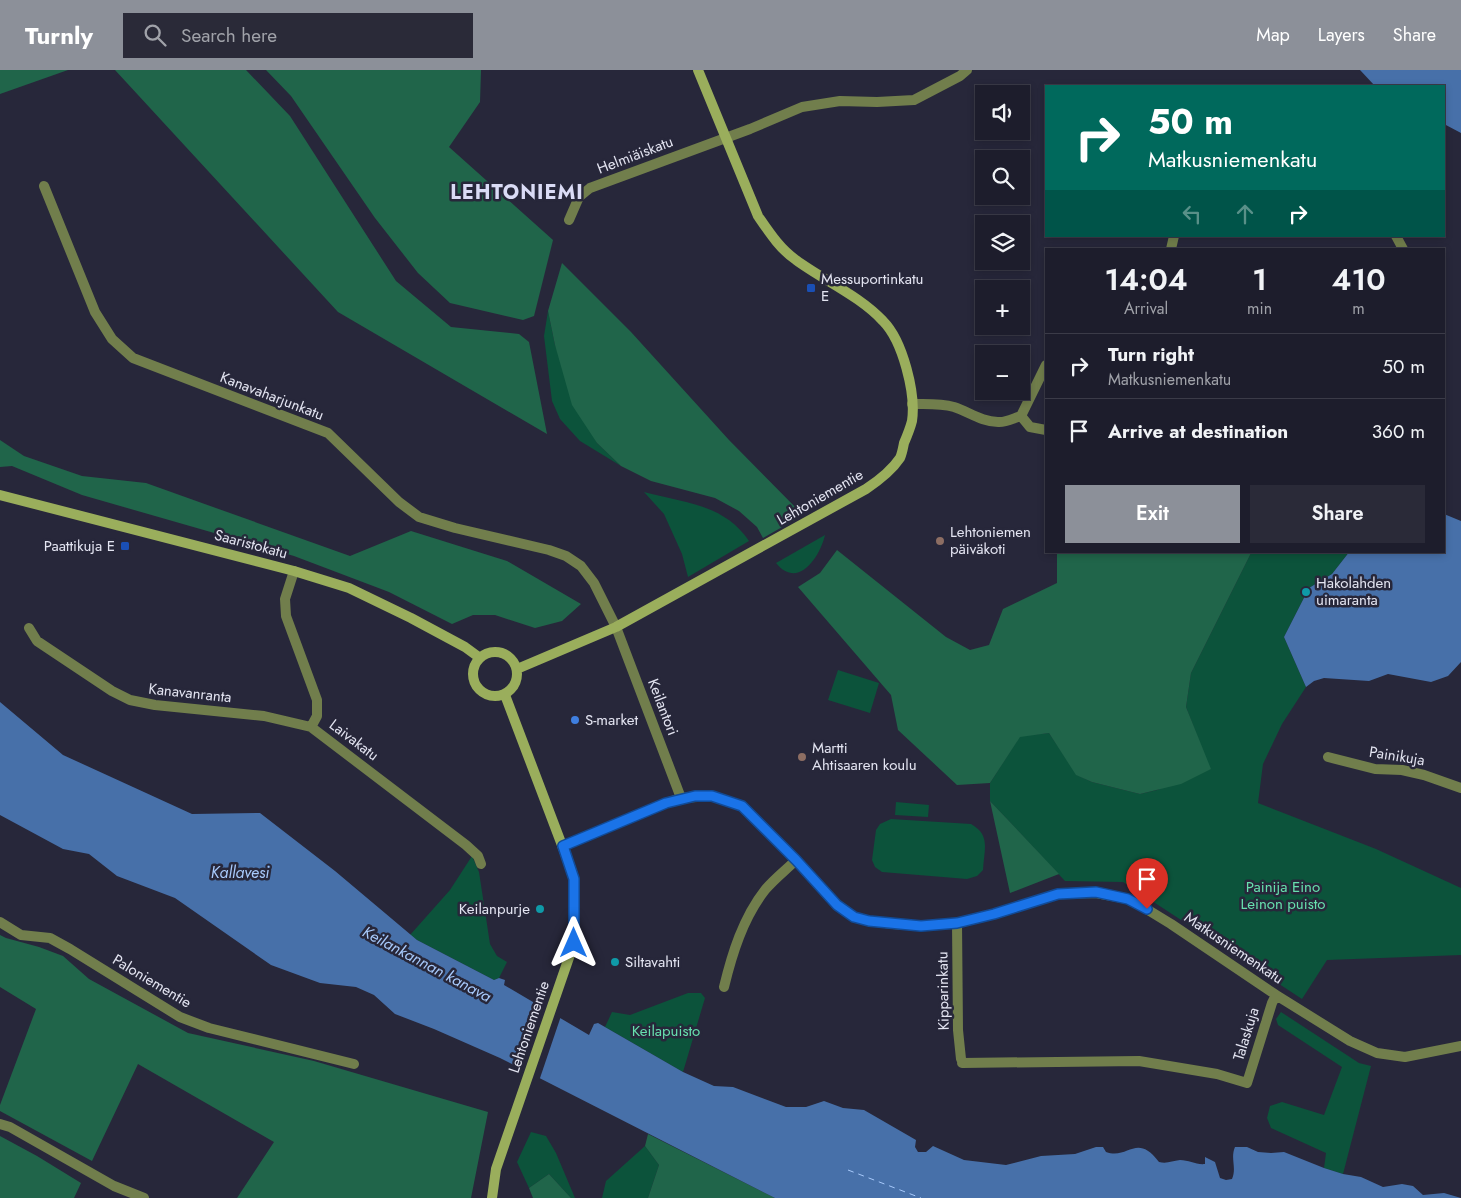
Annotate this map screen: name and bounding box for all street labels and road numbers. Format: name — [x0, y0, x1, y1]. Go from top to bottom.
street label: Helmiäiskatu — [594, 130, 676, 180]
street label: Kanavaharjunkatu — [217, 366, 327, 426]
street label: Lehtoniementie — [773, 463, 867, 531]
street label: Saaristokatu — [212, 524, 290, 564]
street label: Keilantori — [642, 676, 684, 738]
street label: Kanavanranta — [147, 678, 233, 708]
street label: Laivakatu — [325, 714, 383, 766]
street label: Painikuja — [1368, 741, 1426, 771]
street label: Matkusniemenkatu — [1180, 907, 1288, 989]
street label: Paloniementie — [108, 949, 196, 1013]
street label: Kipparinkatu — [931, 951, 955, 1031]
street label: Lehtoniementie — [503, 978, 555, 1076]
street label: Talaskuja — [1227, 1005, 1265, 1063]

